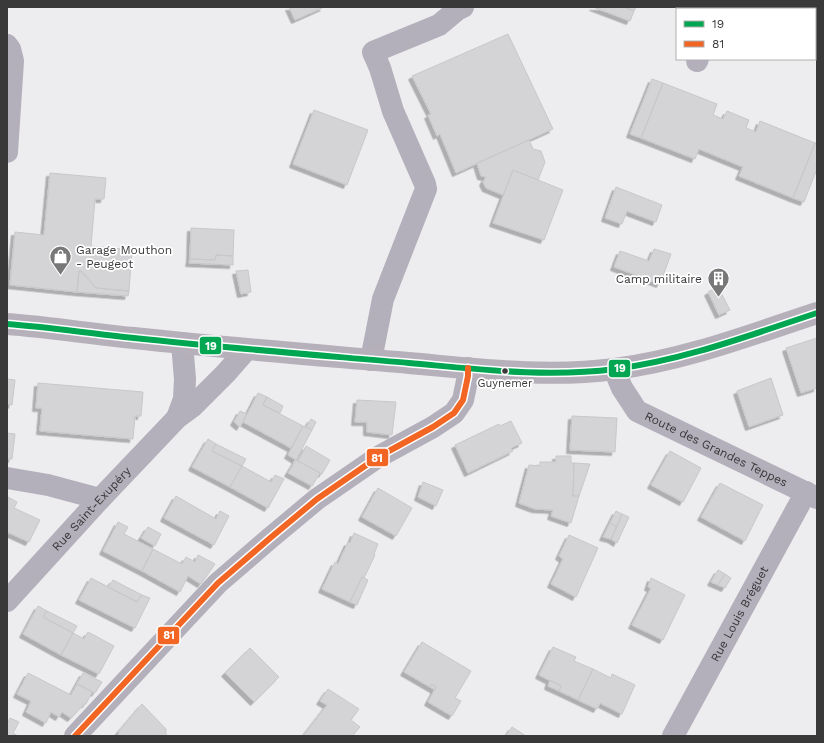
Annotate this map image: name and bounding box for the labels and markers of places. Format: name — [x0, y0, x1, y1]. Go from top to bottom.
place label: Garage Mouthon - Peugeot — [76, 243, 172, 271]
shop icon: Garage Mouthon - Peugeot — [47, 244, 73, 277]
building icon: Camp militaire — [705, 266, 731, 299]
place label: Camp militaire — [616, 272, 702, 286]
marker: Guynemer — [500, 366, 510, 376]
place label: Guynemer — [478, 377, 533, 390]

